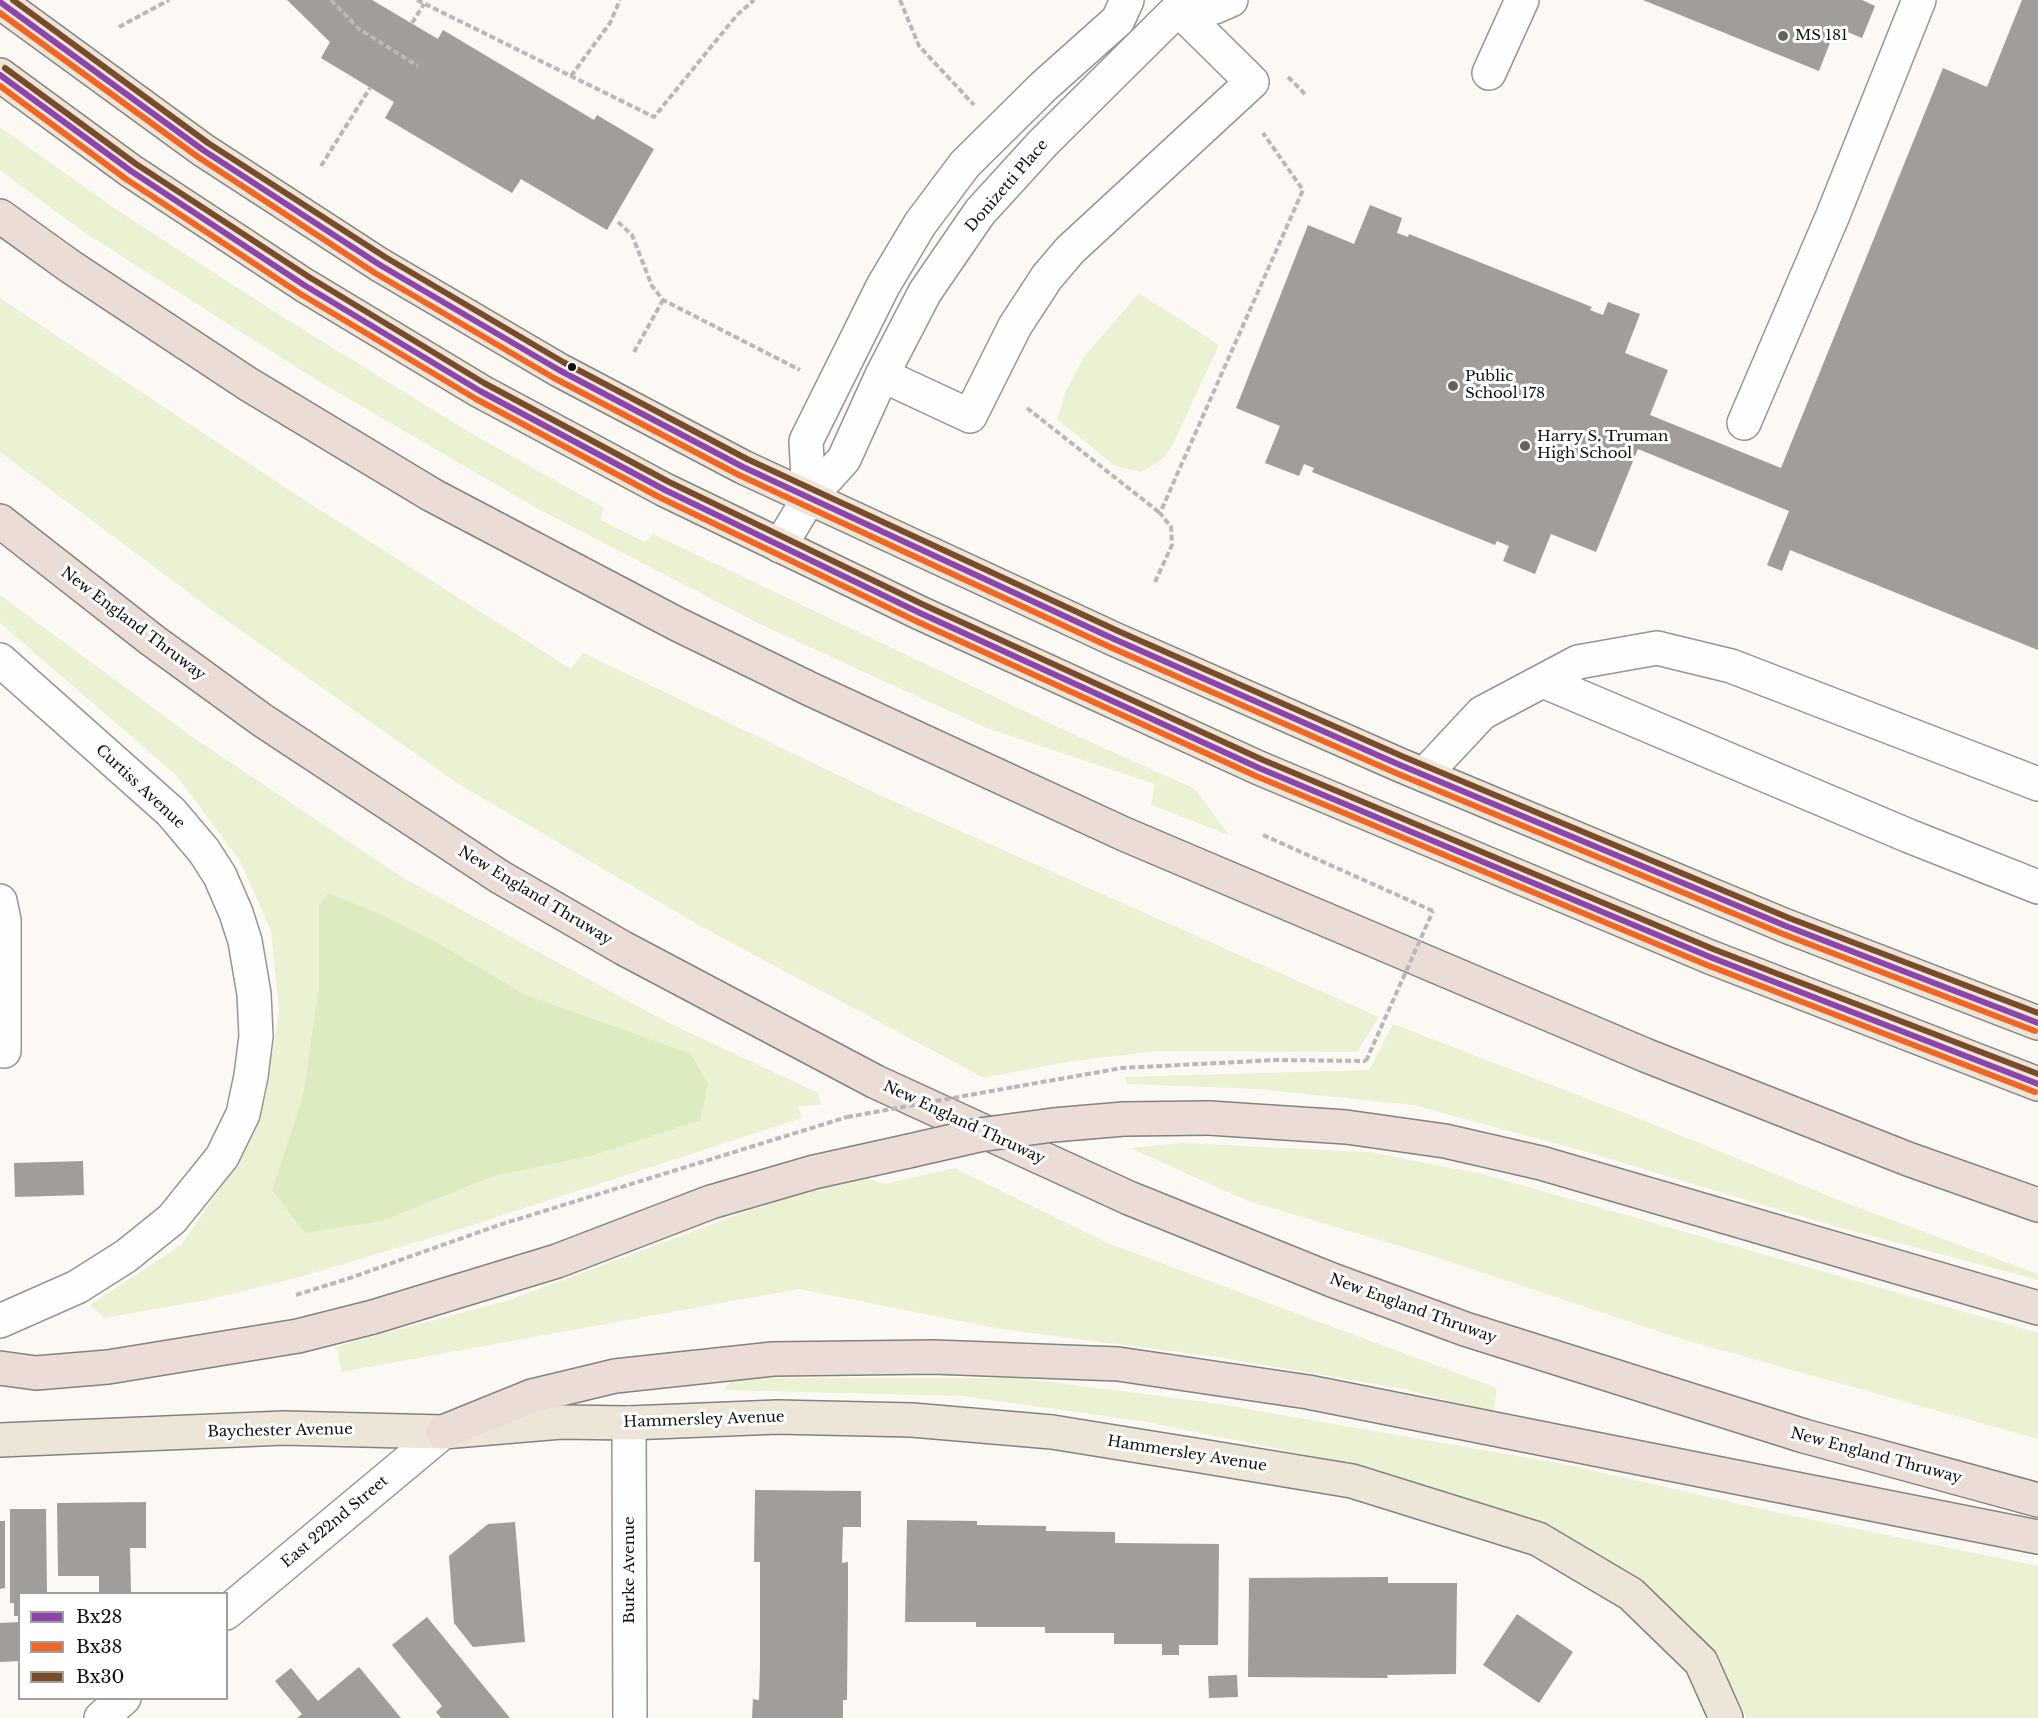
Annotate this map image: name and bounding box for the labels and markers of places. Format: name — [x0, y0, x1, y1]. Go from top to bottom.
place label: MS 181 — [1795, 27, 1848, 45]
marker: MS 181 — [1776, 29, 1790, 43]
unlabelled marker — [566, 361, 578, 373]
place label: Public School 178 — [1465, 368, 1545, 403]
marker: Public School 178 — [1446, 379, 1460, 393]
place label: Harry S. Truman High School — [1537, 428, 1668, 463]
marker: Harry S. Truman High School — [1518, 439, 1532, 453]

